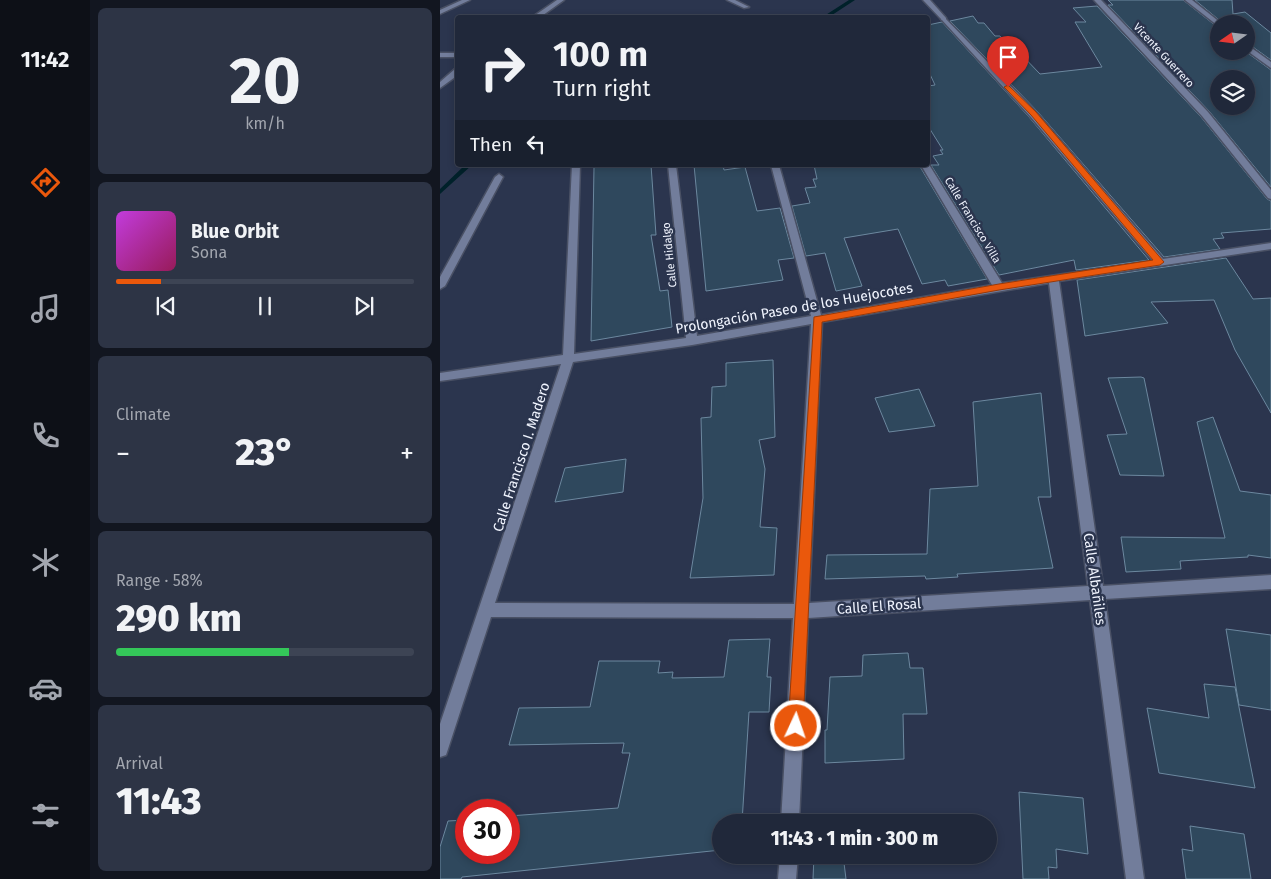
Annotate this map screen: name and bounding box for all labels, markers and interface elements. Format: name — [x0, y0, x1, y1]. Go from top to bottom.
north arrow — [1210, 15, 1255, 60]
map controls — [1210, 15, 1255, 115]
street label: Vicente Guerrero — [1130, 20, 1197, 90]
text: 100 m — [553, 33, 648, 75]
icon: right — [470, 35, 535, 100]
pin — [987, 36, 1029, 87]
text: 20 — [229, 42, 301, 120]
icon: arrive — [994, 43, 1022, 71]
text: 11:42 — [21, 46, 69, 73]
button: layers — [1210, 70, 1255, 115]
text: Turn right — [553, 75, 650, 102]
text: km/h — [245, 114, 285, 133]
icon: left — [522, 130, 550, 158]
text: Then — [470, 133, 512, 156]
icon: directions — [28, 165, 63, 200]
street label: Calle Francisco Villa — [942, 175, 1003, 266]
text: Blue Orbit — [191, 220, 279, 243]
street label: Calle Hidalgo — [660, 222, 679, 288]
text: Sona — [191, 243, 227, 262]
street label: Prolongación Paseo de los Huejocotes — [674, 279, 915, 338]
icon: music — [28, 291, 63, 326]
icon: previous — [152, 292, 180, 320]
icon: pause — [251, 292, 279, 320]
icon: next — [350, 292, 378, 320]
street label: Calle Francisco I. Madero — [489, 380, 554, 534]
text: Climate — [116, 405, 171, 424]
icon: phone — [28, 418, 63, 453]
text: 23° — [235, 429, 295, 475]
text: − — [116, 437, 130, 470]
text: + — [400, 437, 414, 470]
street label: Calle Albañiles — [1080, 532, 1109, 627]
icon: climate — [28, 545, 63, 580]
text: Range · 58% — [116, 571, 203, 590]
text: 290 km — [116, 595, 242, 641]
street label: Calle El Rosal — [836, 595, 922, 618]
icon: car — [28, 671, 63, 706]
position arrow — [769, 699, 821, 751]
text: Arrival — [116, 754, 163, 773]
text: 11:43 — [116, 778, 201, 824]
icon: filters — [28, 798, 63, 833]
speed limit sign: 30 — [455, 799, 520, 864]
text: 11:43 · 1 min · 300 m — [771, 827, 938, 850]

